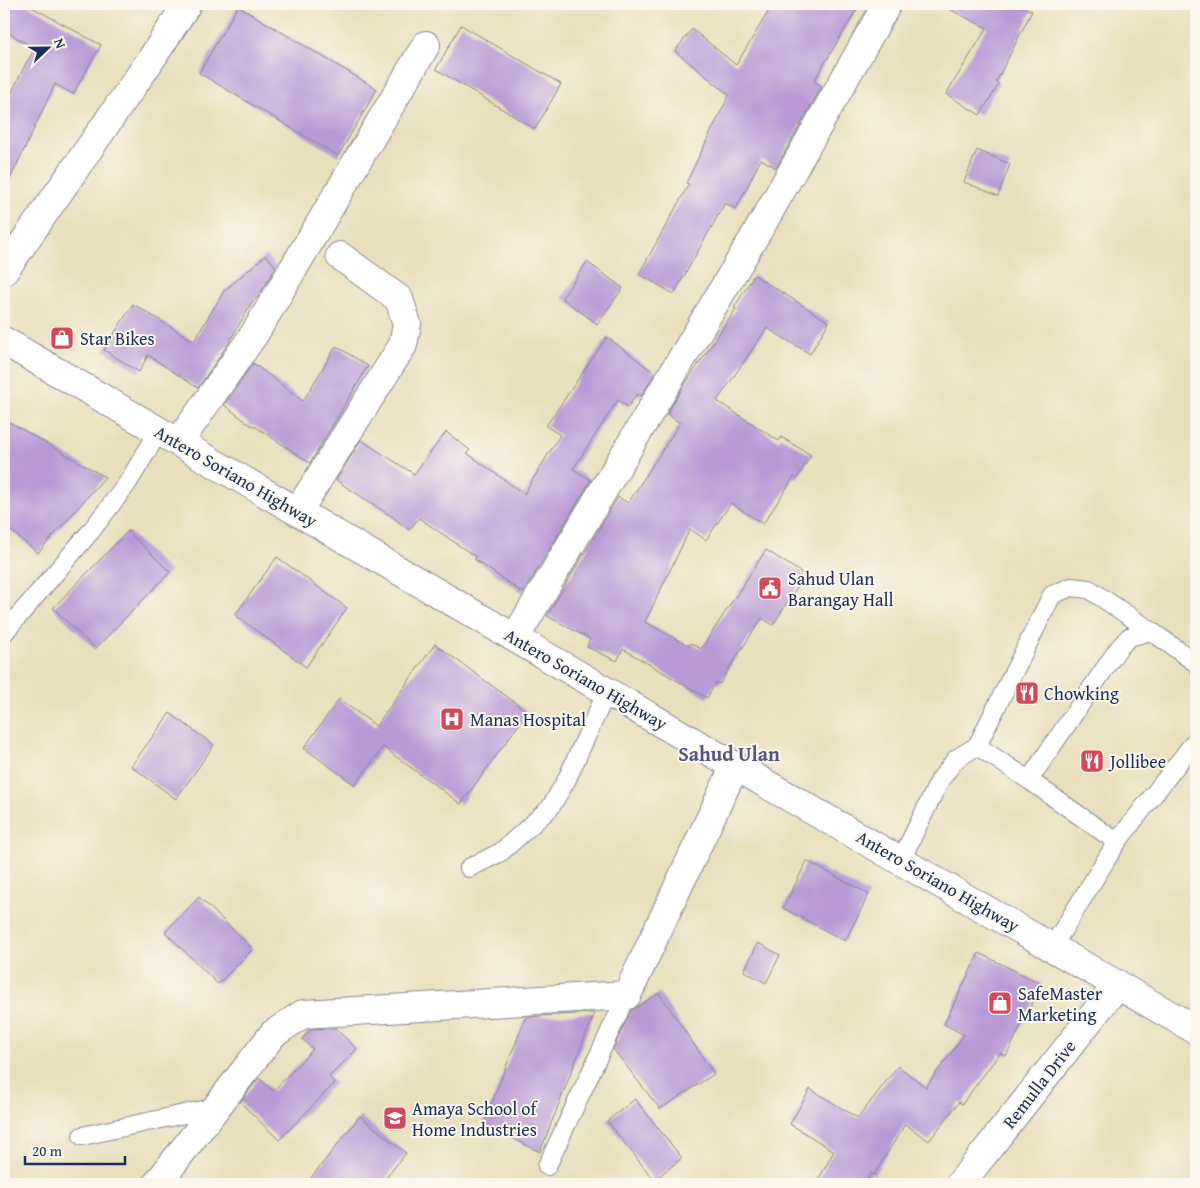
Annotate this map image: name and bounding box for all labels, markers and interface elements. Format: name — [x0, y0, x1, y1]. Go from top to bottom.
north arrow — [22, 22, 72, 72]
text: N — [49, 35, 71, 52]
shop icon: Star Bikes — [49, 325, 75, 351]
place label: Star Bikes — [80, 325, 155, 352]
street label: Antero Soriano Highway — [149, 418, 323, 534]
place label: Sahud Ulan Barangay Hall — [788, 565, 894, 613]
public building icon: Sahud Ulan Barangay Hall — [757, 575, 783, 601]
street label: Antero Soriano Highway — [499, 621, 673, 737]
restaurant icon: Chowking — [1014, 680, 1040, 706]
place label: Chowking — [1044, 680, 1119, 707]
hospital icon: Manas Hospital — [439, 706, 465, 732]
place label: Manas Hospital — [470, 706, 586, 733]
district label: Sahud Ulan — [678, 739, 780, 768]
restaurant icon: Jollibee — [1079, 748, 1105, 774]
place label: Jollibee — [1108, 748, 1166, 775]
street label: Antero Soriano Highway — [851, 823, 1025, 939]
place label: SafeMaster Marketing — [1018, 980, 1103, 1028]
shop icon: SafeMaster Marketing — [987, 990, 1013, 1016]
street label: Remulla Drive — [996, 1034, 1082, 1134]
place label: Amaya School of Home Industries — [412, 1095, 538, 1143]
school or university icon: Amaya School of Home Industries — [382, 1105, 408, 1131]
scale bar — [25, 1133, 125, 1165]
text: 20 m — [32, 1140, 63, 1161]

